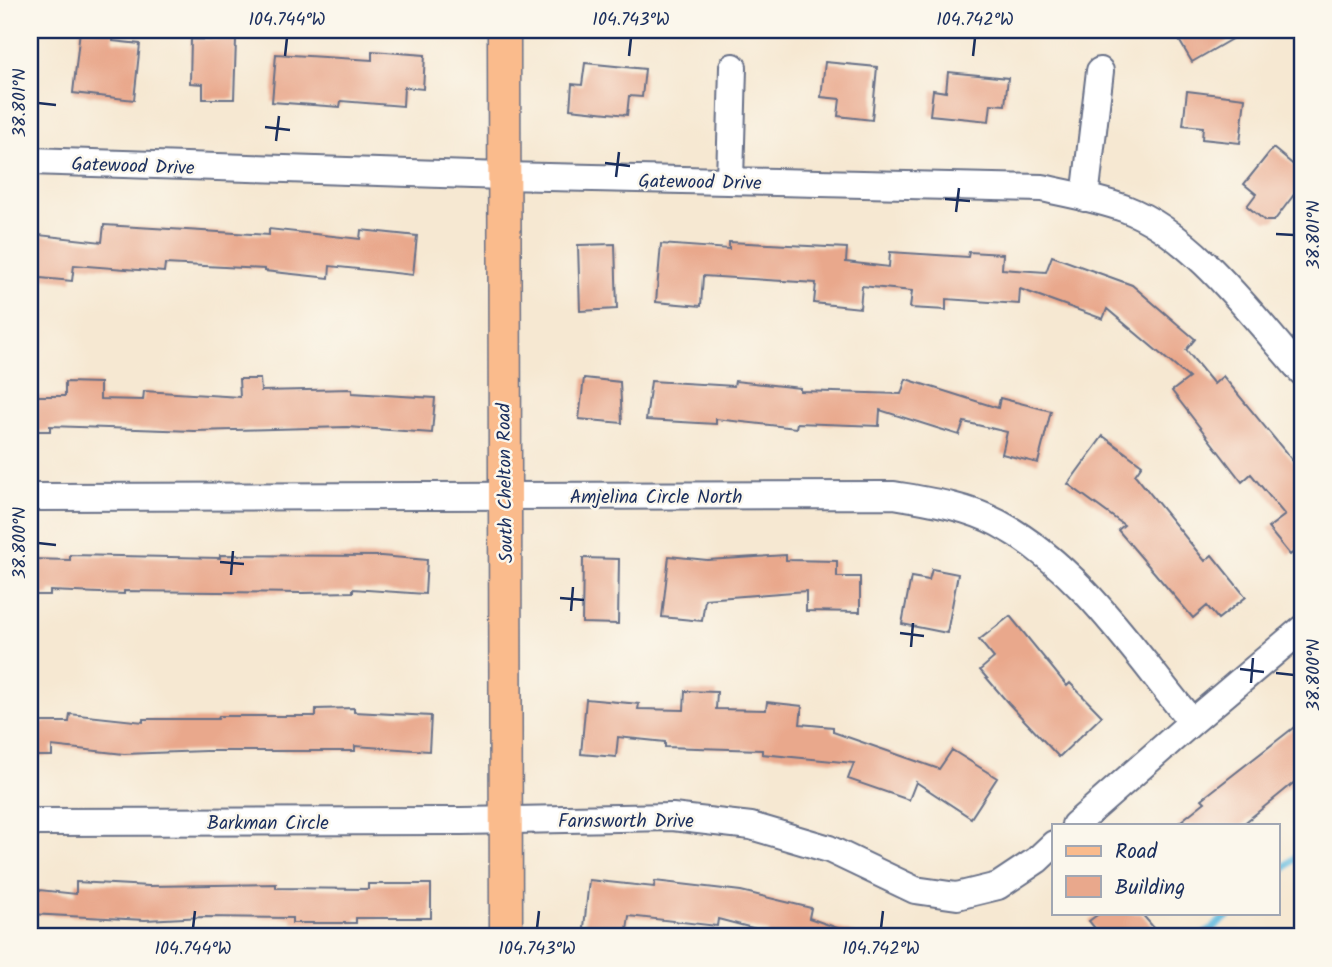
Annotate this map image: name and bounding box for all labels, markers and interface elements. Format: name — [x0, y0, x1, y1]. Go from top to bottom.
text: 104.744°W — [248, 6, 326, 35]
text: 104.743°W — [592, 6, 670, 35]
text: 104.742°W — [936, 6, 1014, 35]
text: 38.801°N — [6, 68, 35, 138]
street label: Gatewood Drive — [71, 150, 195, 184]
street label: Gatewood Drive — [638, 167, 762, 199]
text: 38.801°N — [1300, 200, 1329, 270]
street label: South Chelton Road — [490, 402, 522, 563]
street label: Amjelina Circle North — [570, 483, 742, 513]
text: 38.800°N — [6, 507, 35, 579]
text: 38.800°N — [1300, 639, 1329, 711]
street label: Farnsworth Drive — [558, 807, 694, 837]
street label: Barkman Circle — [207, 809, 329, 839]
legend — [1052, 824, 1280, 914]
text: Road — [1115, 836, 1158, 869]
text: Building — [1115, 872, 1185, 905]
text: 104.744°W — [154, 935, 232, 964]
text: 104.743°W — [498, 935, 576, 964]
text: 104.742°W — [842, 935, 920, 964]

